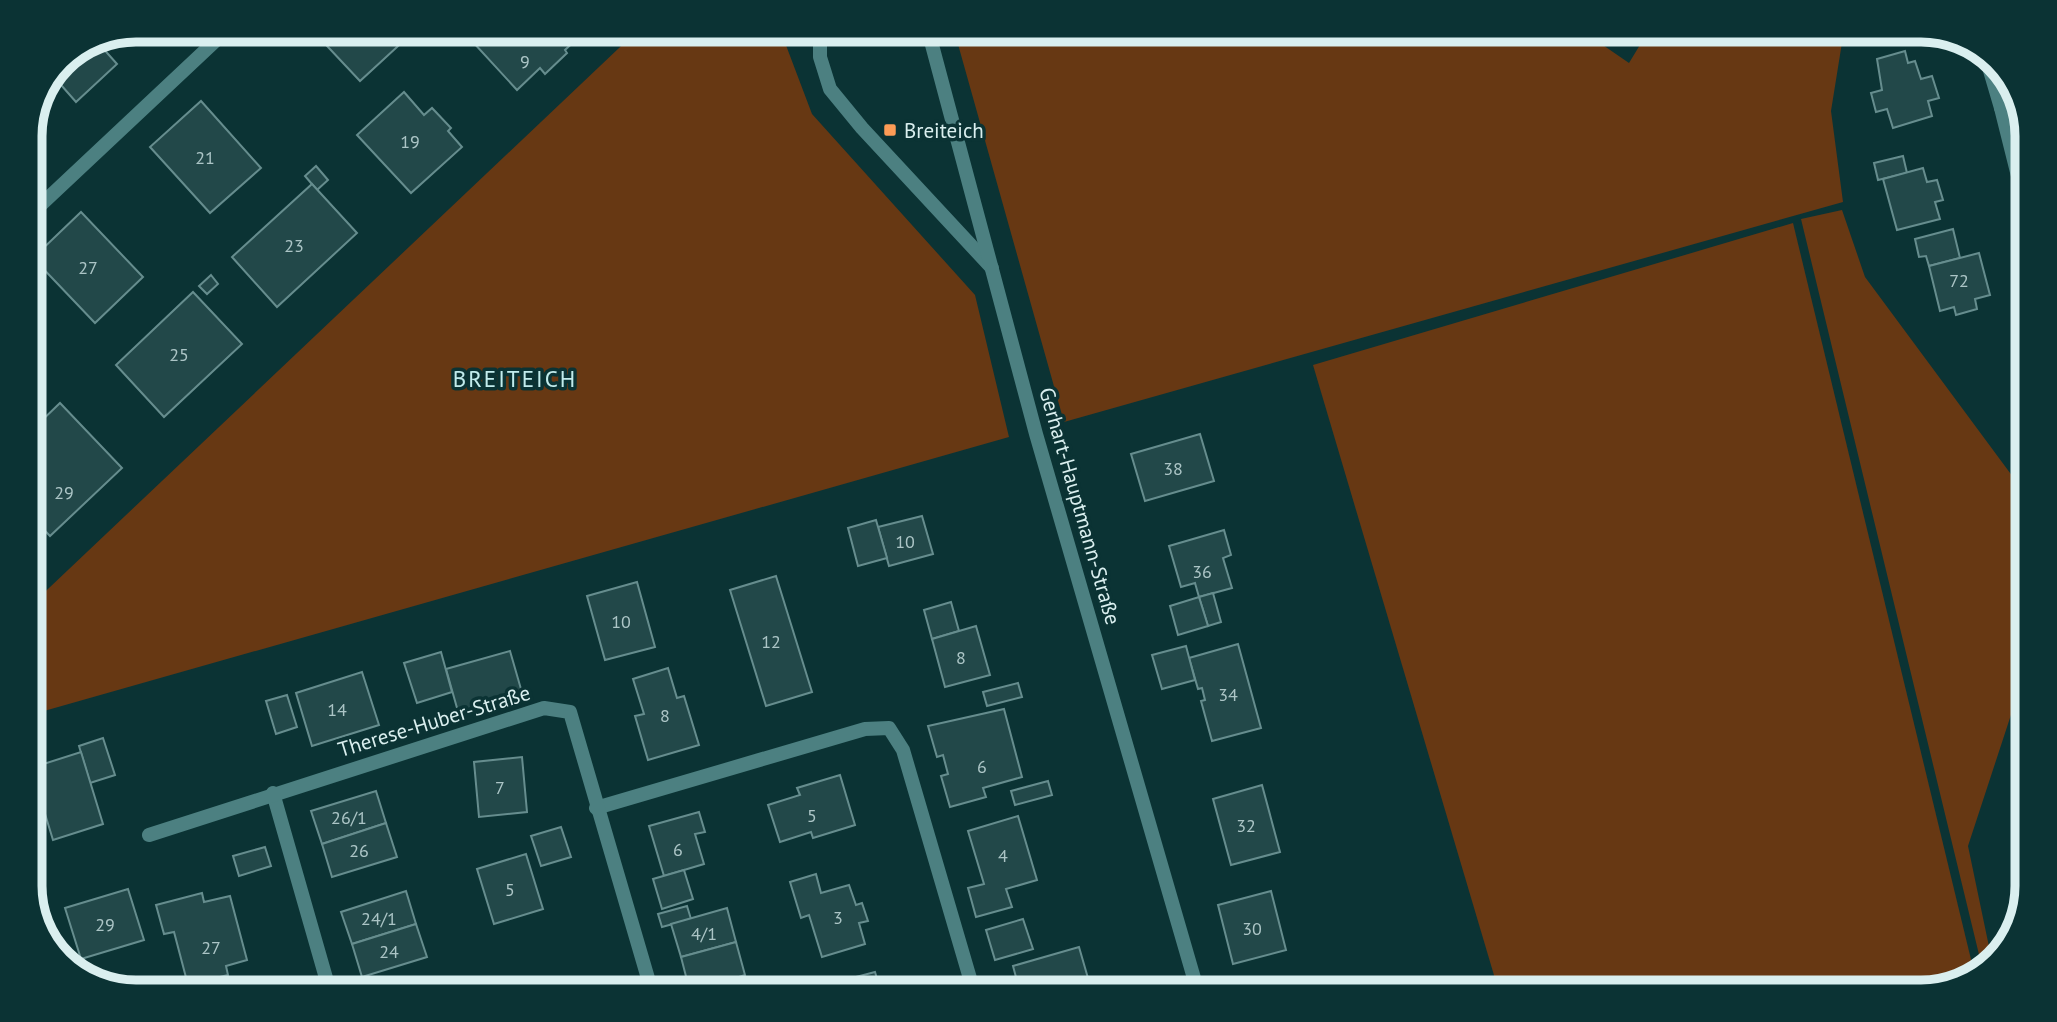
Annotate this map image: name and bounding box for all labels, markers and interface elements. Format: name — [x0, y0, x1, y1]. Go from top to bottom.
house number: 9 — [520, 50, 530, 73]
place label: Breiteich — [904, 117, 984, 144]
marker: Breiteich — [882, 122, 898, 138]
house number: 19 — [400, 130, 420, 153]
house number: 21 — [195, 146, 215, 169]
house number: 23 — [284, 234, 304, 257]
house number: 27 — [78, 256, 98, 279]
house number: 72 — [1949, 269, 1969, 292]
house number: 25 — [169, 343, 189, 366]
district label: BREITEICH — [453, 364, 577, 393]
street label: Gerhart-Hauptmann-Straße — [1033, 384, 1127, 628]
house number: 38 — [1163, 457, 1183, 480]
house number: 29 — [54, 481, 74, 504]
house number: 10 — [895, 530, 915, 553]
house number: 36 — [1192, 560, 1212, 583]
house number: 10 — [611, 610, 631, 633]
house number: 12 — [761, 630, 781, 653]
house number: 8 — [956, 646, 966, 669]
street label: Therese-Huber-Straße — [335, 679, 533, 763]
house number: 34 — [1218, 683, 1238, 706]
house number: 14 — [327, 698, 347, 721]
house number: 8 — [660, 704, 670, 727]
house number: 6 — [977, 755, 987, 778]
house number: 7 — [495, 776, 505, 799]
house number: 5 — [807, 804, 817, 827]
house number: 26/1 — [331, 806, 367, 829]
house number: 32 — [1236, 814, 1256, 837]
house number: 6 — [673, 838, 683, 861]
house number: 26 — [349, 839, 369, 862]
house number: 4 — [998, 844, 1008, 867]
house number: 5 — [505, 878, 515, 901]
house number: 3 — [833, 906, 843, 929]
house number: 24/1 — [361, 907, 397, 930]
house number: 29 — [95, 913, 115, 936]
house number: 30 — [1242, 917, 1262, 940]
house number: 4/1 — [691, 922, 717, 945]
house number: 27 — [201, 936, 221, 959]
house number: 24 — [379, 940, 399, 963]

